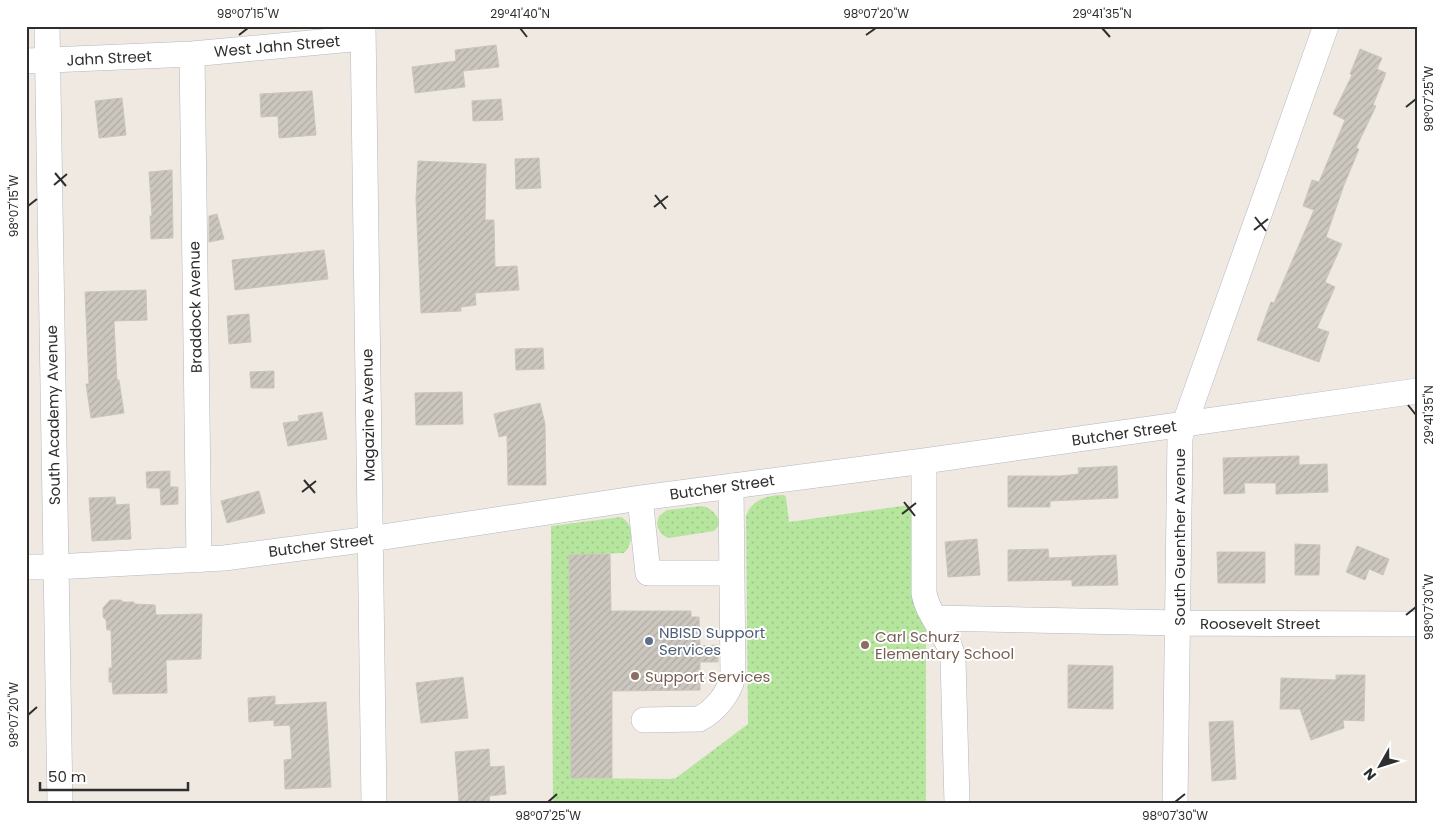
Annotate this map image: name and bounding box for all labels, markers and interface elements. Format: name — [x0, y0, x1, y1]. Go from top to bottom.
text: 98°07'15"W — [217, 5, 280, 22]
text: 29°41'40"N — [490, 5, 550, 22]
text: 98°07'20"W — [843, 5, 909, 22]
text: 29°41'35"N — [1072, 5, 1132, 22]
street label: West Jahn Street — [213, 30, 341, 62]
street label: Jahn Street — [66, 45, 152, 71]
text: 98°07'25"W — [1420, 66, 1437, 132]
text: 98°07'15"W — [5, 174, 22, 237]
street label: Braddock Avenue — [183, 241, 207, 373]
street label: South Academy Avenue — [41, 325, 65, 505]
street label: Magazine Avenue — [356, 348, 380, 482]
text: 29°41'35"N — [1420, 385, 1437, 445]
street label: Butcher Street — [1070, 415, 1178, 451]
street label: South Guenther Avenue — [1169, 448, 1190, 626]
street label: Butcher Street — [668, 469, 776, 505]
street label: Butcher Street — [267, 528, 375, 562]
text: 98°07'30"W — [1420, 574, 1437, 640]
street label: Roosevelt Street — [1200, 613, 1320, 634]
place label: NBISD Support Services — [659, 622, 765, 660]
place label: Carl Schurz Elementary School — [875, 626, 1014, 664]
marker: NBISD Support Services — [643, 635, 655, 647]
marker: Carl Schurz Elementary School — [859, 639, 871, 651]
place label: Support Services — [645, 666, 771, 687]
marker: Support Services — [629, 670, 641, 682]
text: 98°07'20"W — [5, 682, 22, 748]
north arrow — [1356, 742, 1406, 792]
scale bar — [40, 759, 188, 791]
text: N — [1359, 764, 1381, 785]
text: 50 m — [48, 766, 86, 787]
text: 98°07'25"W — [515, 807, 581, 824]
text: 98°07'30"W — [1142, 807, 1208, 824]

